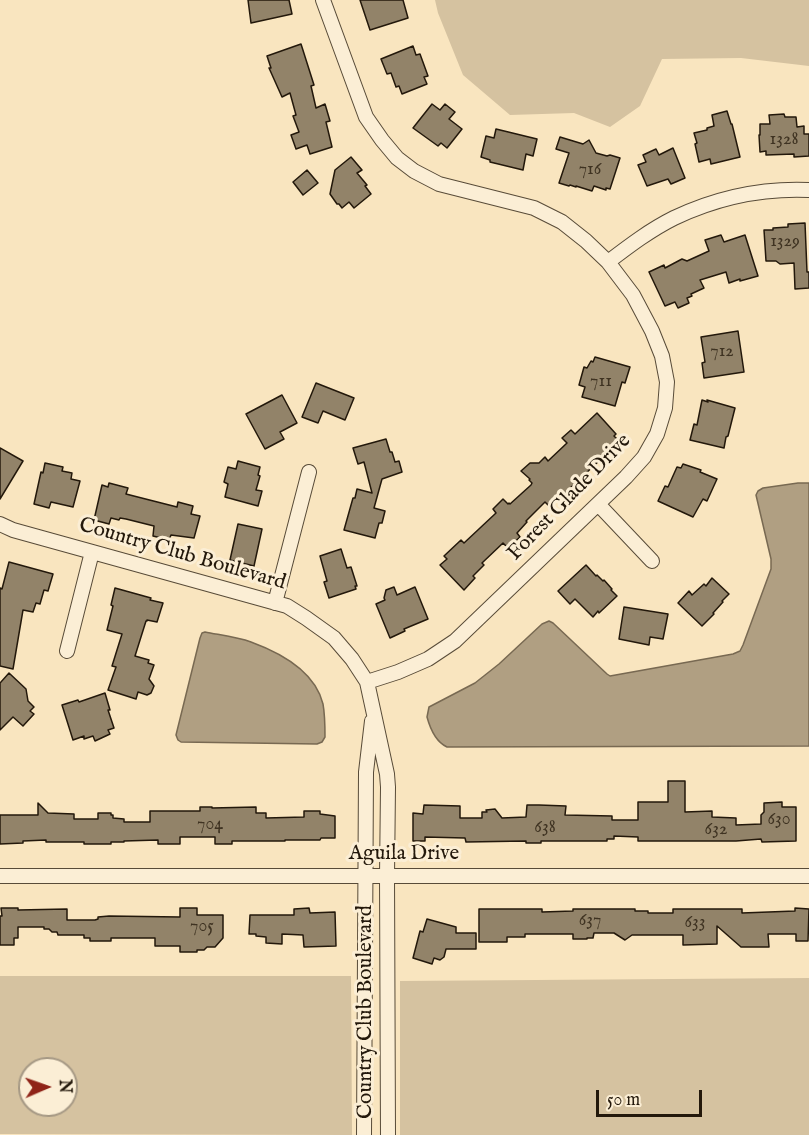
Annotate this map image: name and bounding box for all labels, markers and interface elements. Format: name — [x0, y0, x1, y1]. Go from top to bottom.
house number: 1328 — [770, 129, 798, 151]
house number: 716 — [579, 159, 601, 181]
house number: 1329 — [770, 231, 800, 253]
house number: 712 — [710, 341, 734, 363]
house number: 711 — [590, 371, 612, 393]
street label: Forest Glade Drive — [503, 429, 637, 567]
street label: Country Club Boulevard — [76, 513, 288, 597]
house number: 630 — [767, 809, 791, 831]
house number: 704 — [197, 814, 223, 836]
house number: 638 — [534, 817, 556, 839]
house number: 632 — [705, 819, 727, 841]
street label: Aguila Drive — [349, 842, 459, 868]
street label: Country Club Boulevard — [354, 905, 380, 1119]
house number: 637 — [579, 910, 601, 932]
house number: 633 — [684, 912, 706, 934]
house number: 705 — [190, 916, 214, 938]
north arrow — [18, 1057, 78, 1117]
scale bar — [599, 1078, 706, 1116]
text: N — [54, 1079, 74, 1094]
text: 50 m — [607, 1089, 640, 1112]

